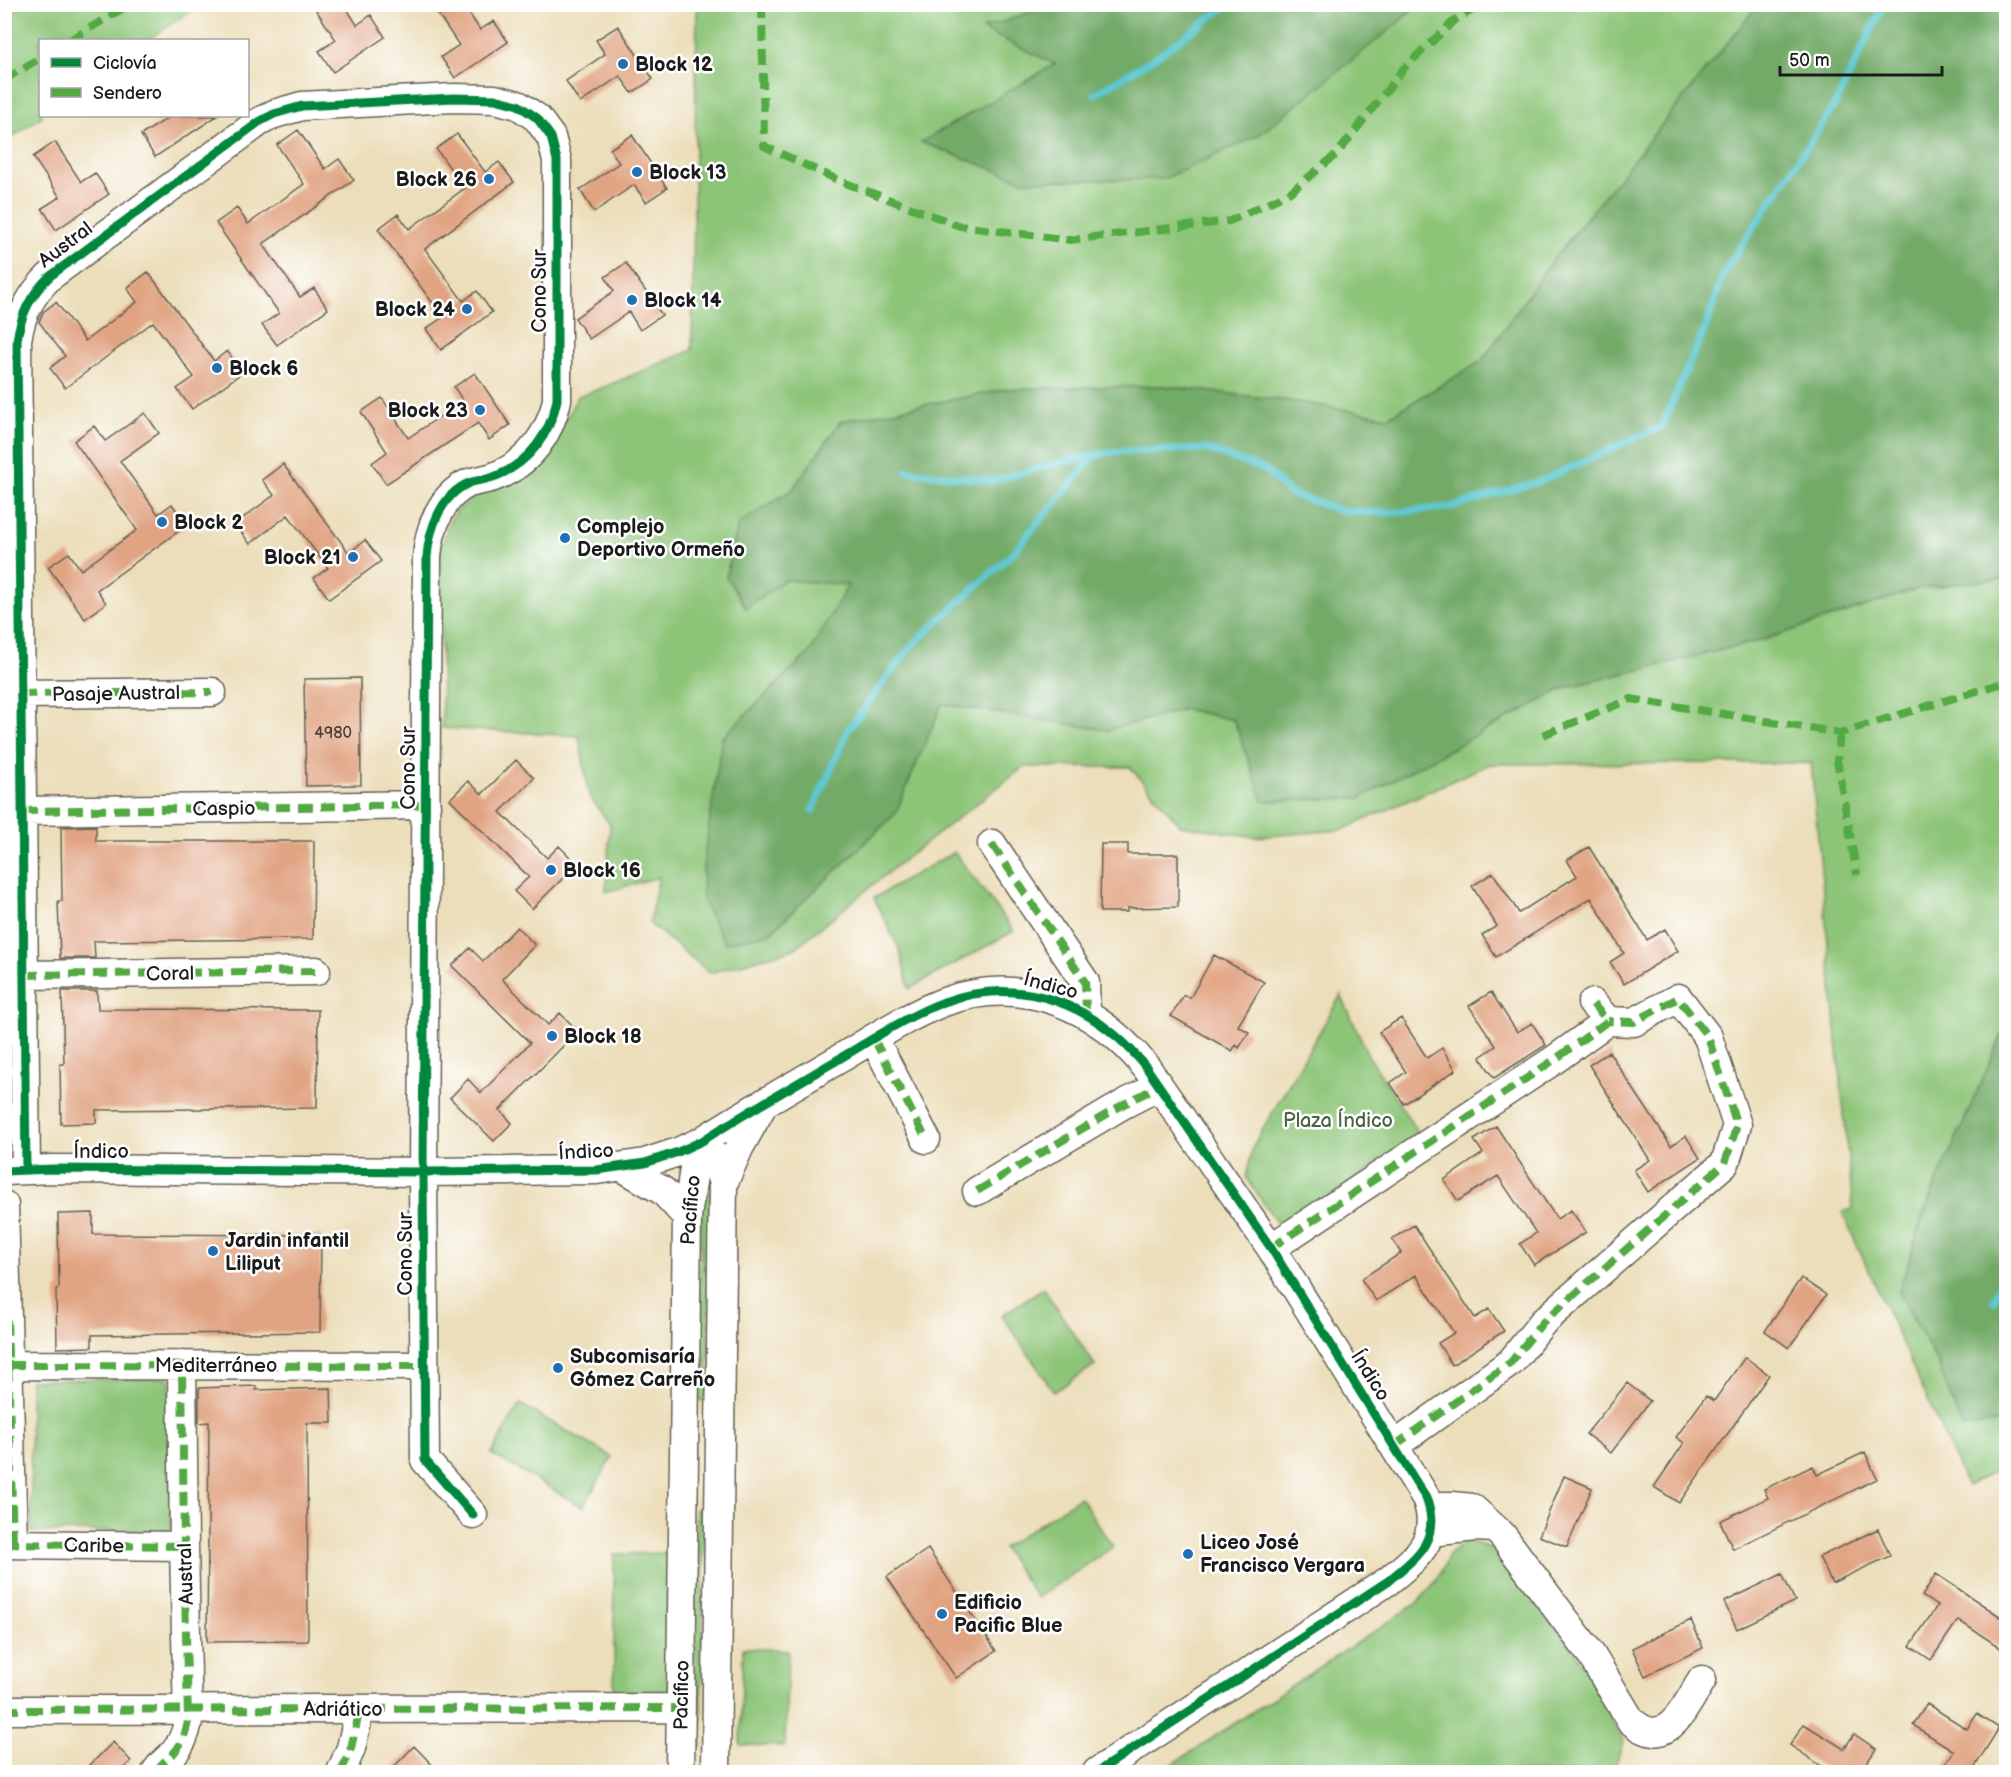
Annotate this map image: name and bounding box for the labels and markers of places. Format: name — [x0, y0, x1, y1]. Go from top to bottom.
place label: Block 12 — [635, 53, 713, 77]
marker: Block 12 — [616, 57, 630, 71]
place label: Block 13 — [649, 161, 727, 185]
marker: Block 13 — [630, 165, 644, 179]
place label: Block 26 — [396, 168, 477, 192]
marker: Block 26 — [482, 172, 496, 186]
place label: Block 14 — [644, 289, 722, 313]
marker: Block 14 — [625, 293, 639, 307]
place label: Block 24 — [375, 298, 455, 322]
marker: Block 24 — [460, 302, 474, 316]
place label: Block 6 — [229, 357, 298, 381]
marker: Block 6 — [210, 361, 224, 375]
place label: Block 23 — [388, 399, 468, 423]
marker: Block 23 — [473, 403, 487, 417]
place label: Block 2 — [174, 511, 243, 535]
marker: Block 2 — [155, 515, 169, 529]
place label: Complejo Deportivo Ormeño — [577, 515, 745, 562]
marker: Complejo Deportivo Ormeño — [558, 531, 572, 545]
place label: Block 21 — [264, 546, 341, 570]
marker: Block 21 — [346, 550, 360, 564]
place label: Block 16 — [563, 859, 641, 883]
marker: Block 16 — [544, 863, 558, 877]
place label: Block 18 — [564, 1025, 642, 1049]
marker: Block 18 — [545, 1029, 559, 1043]
place label: Jardin infantil Liliput — [225, 1229, 349, 1276]
marker: Jardin infantil Liliput — [206, 1244, 220, 1258]
place label: Subcomisaría Gómez Carreño — [570, 1345, 715, 1392]
marker: Subcomisaría Gómez Carreño — [551, 1361, 565, 1375]
place label: Liceo José Francisco Vergara — [1200, 1531, 1365, 1578]
marker: Liceo José Francisco Vergara — [1181, 1547, 1195, 1561]
place label: Edificio Pacific Blue — [954, 1591, 1063, 1638]
marker: Edificio Pacific Blue — [935, 1607, 949, 1621]

